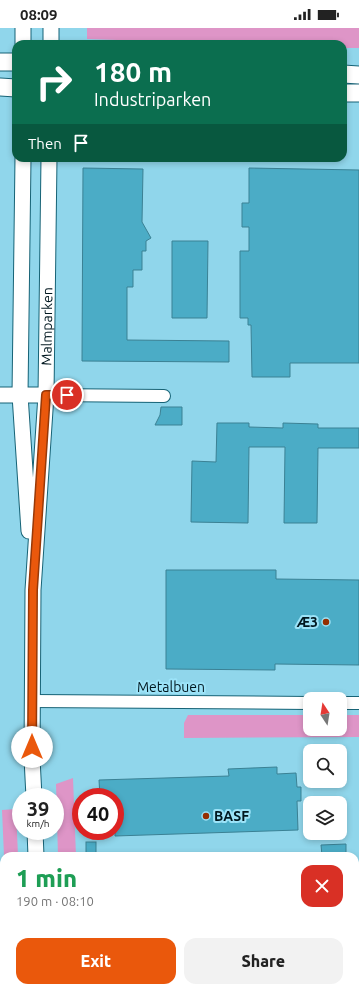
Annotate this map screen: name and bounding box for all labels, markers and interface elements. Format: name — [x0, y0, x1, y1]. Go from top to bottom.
text: 08:09 — [20, 6, 58, 23]
icon: right — [28, 56, 80, 108]
text: 180 m — [94, 56, 172, 87]
text: Industriparken — [94, 89, 211, 109]
icon: arrive — [70, 132, 92, 154]
text: Then — [28, 135, 62, 152]
street label: Malmparken — [38, 287, 55, 366]
pin — [50, 378, 84, 412]
icon: arrive — [56, 384, 78, 406]
place label: Æ3 — [296, 614, 318, 630]
marker: Æ3 — [321, 617, 331, 627]
street label: Metalbuen — [137, 679, 205, 695]
north arrow — [303, 692, 347, 736]
map controls — [303, 692, 347, 840]
position arrow — [11, 726, 53, 768]
button: search — [303, 744, 347, 788]
speed limit sign: 40 — [72, 788, 124, 840]
button: layers — [303, 796, 347, 840]
text: 39 — [27, 797, 49, 820]
place label: BASF — [214, 808, 249, 824]
marker: BASF — [201, 811, 211, 821]
text: km/h — [26, 818, 50, 829]
text: 1 min — [16, 865, 77, 892]
button: close — [301, 865, 343, 907]
text: 190 m · 08:10 — [16, 894, 94, 908]
button: Exit — [16, 938, 176, 984]
button: Share — [184, 938, 343, 984]

